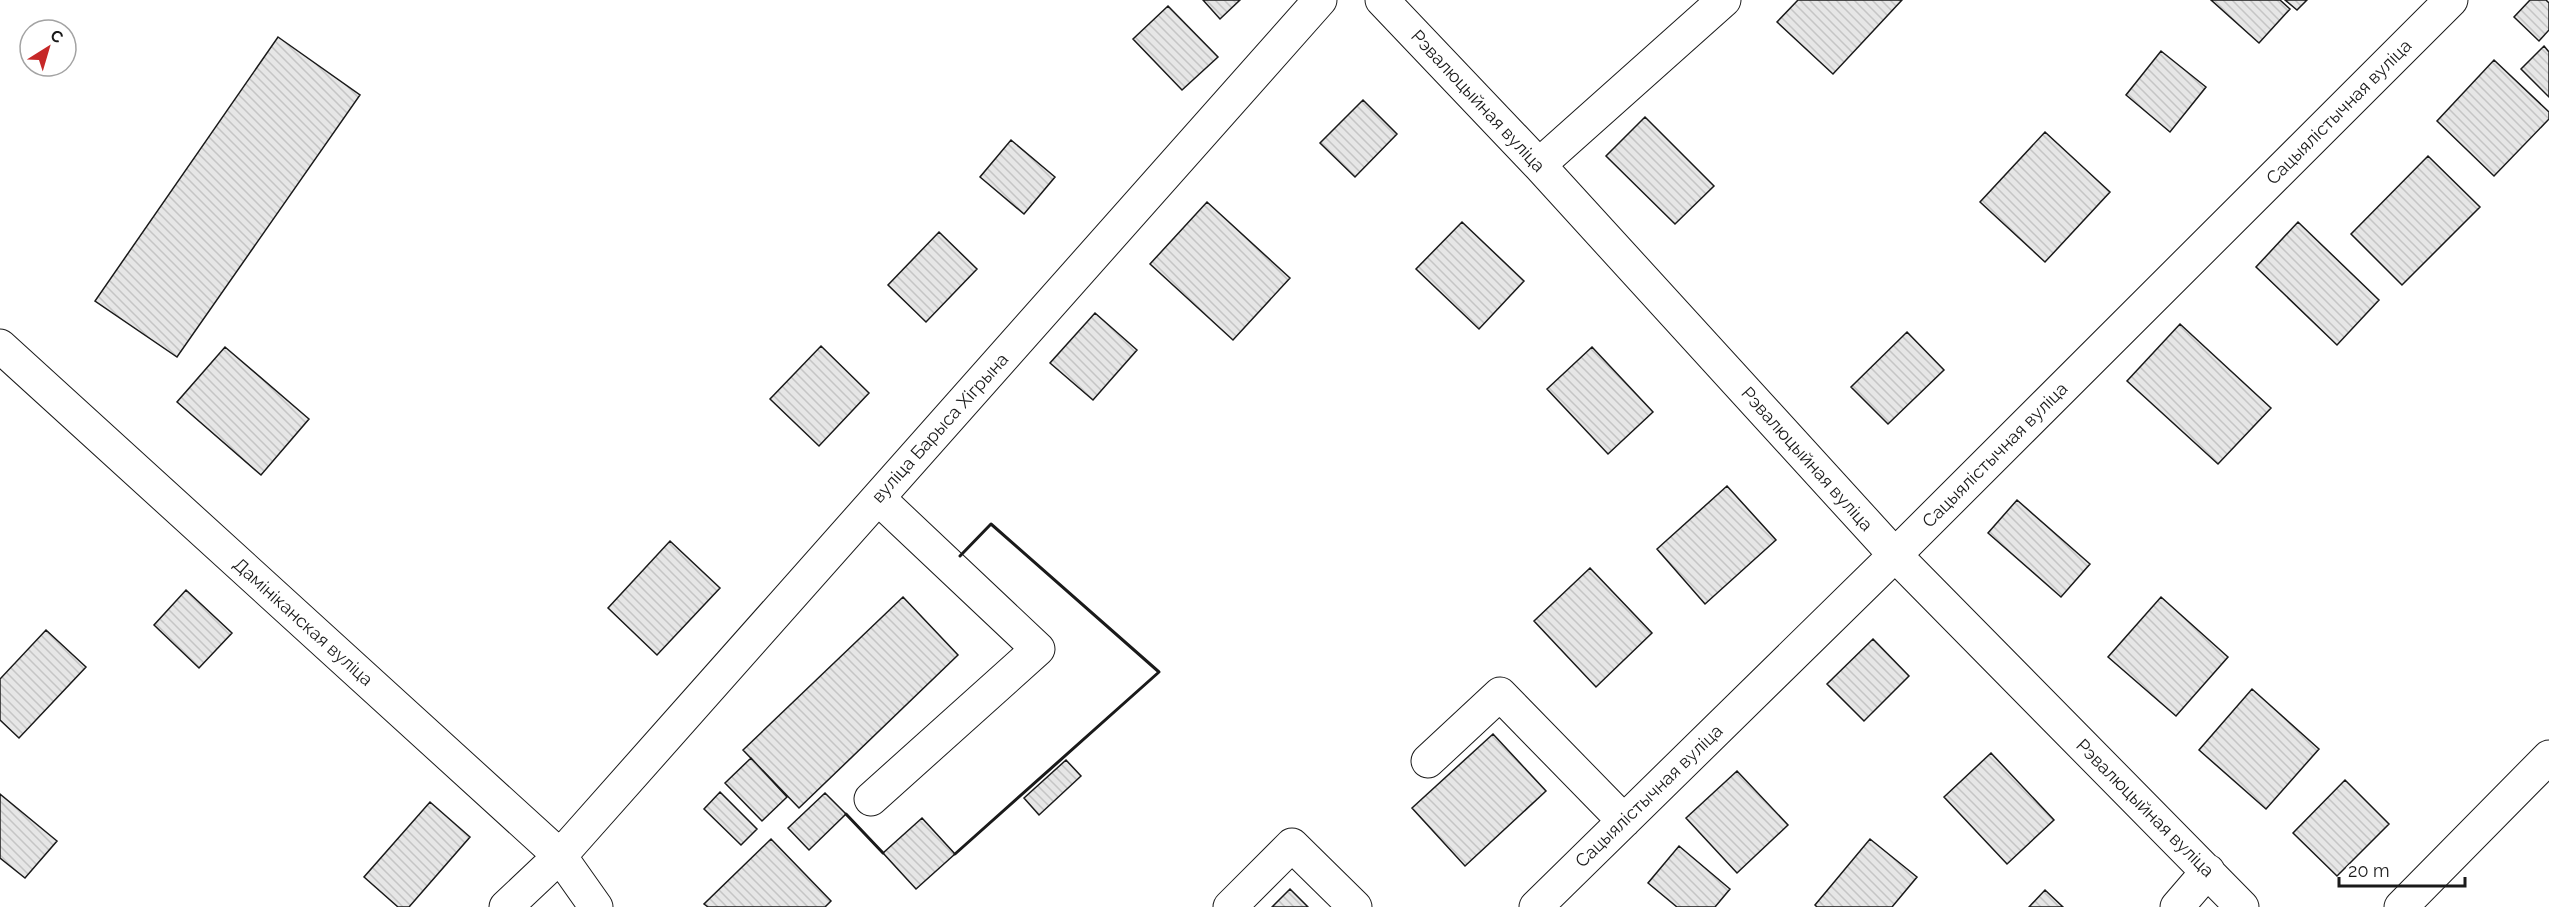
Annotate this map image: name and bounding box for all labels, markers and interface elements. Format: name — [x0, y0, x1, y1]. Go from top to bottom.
north arrow — [18, 18, 78, 78]
street label: Рэвалюцыйная вуліца — [1407, 25, 1550, 176]
text: С — [47, 26, 67, 47]
street label: Сацыялістычная вуліца — [2262, 35, 2415, 188]
street label: вуліца Барыса Хігрына — [867, 349, 1012, 507]
street label: Сацыялістычная вуліца — [1918, 378, 2071, 531]
street label: Рэвалюцыйная вуліца — [1737, 382, 1877, 535]
street label: Дамініканская вуліца — [229, 553, 377, 690]
street label: Сацыялістычная вуліца — [1571, 720, 1727, 871]
street label: Рэвалюцыйная вуліца — [2072, 734, 2219, 881]
scale bar — [2339, 850, 2465, 888]
text: 20 m — [2348, 860, 2390, 881]

